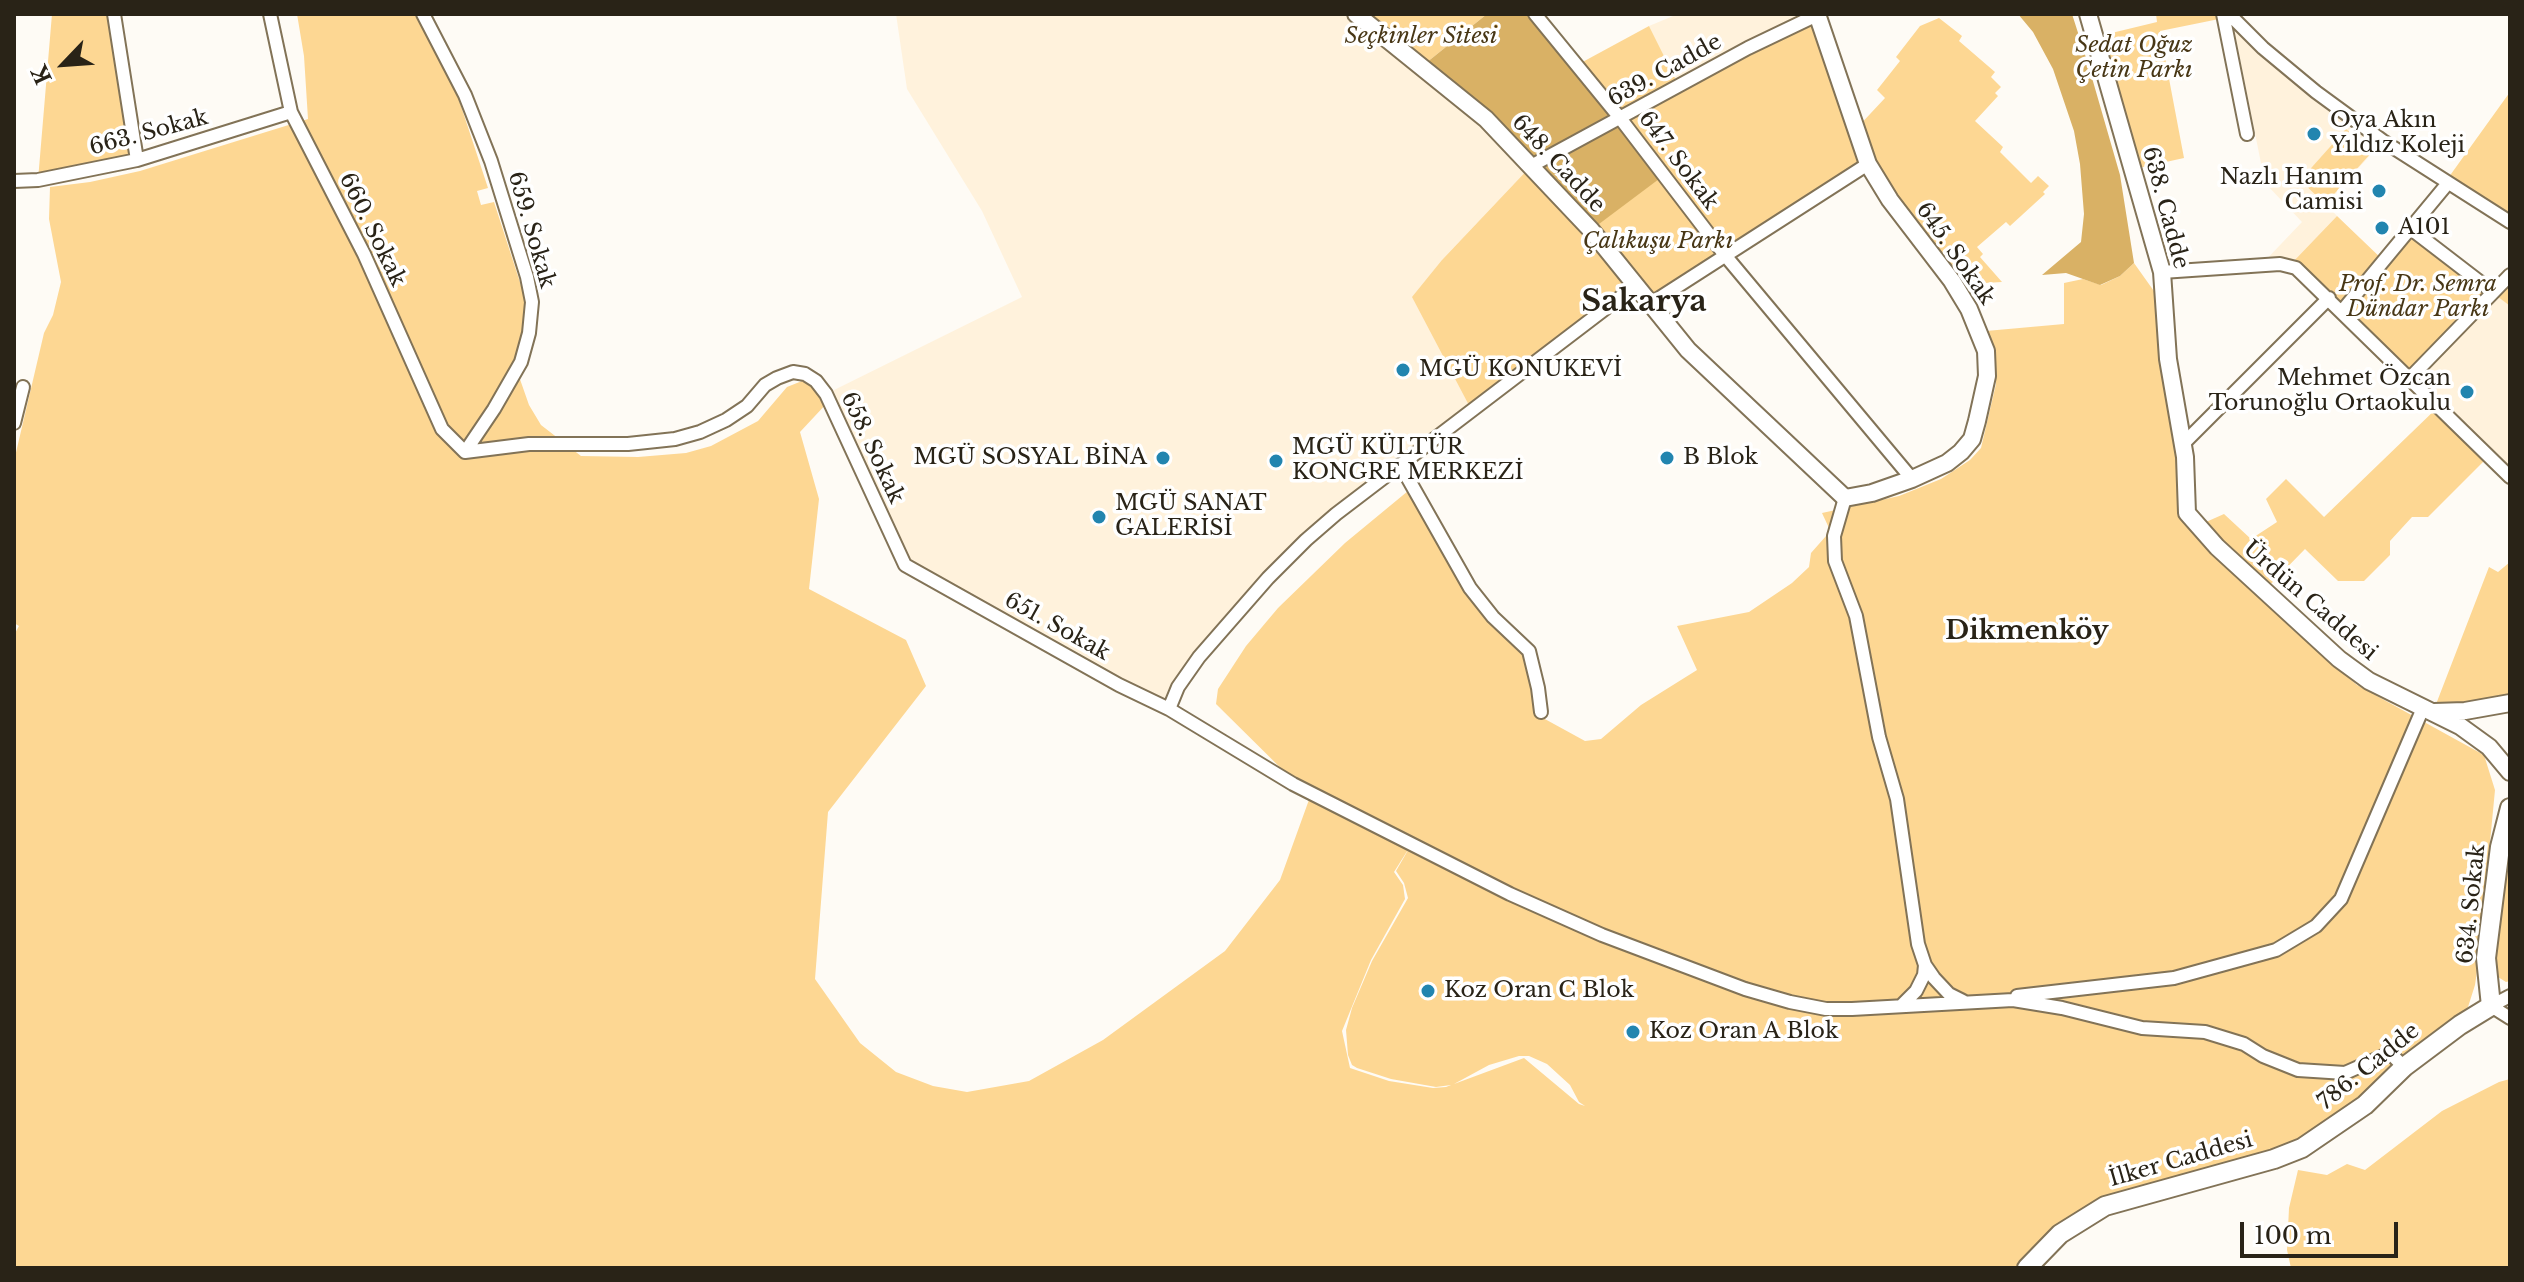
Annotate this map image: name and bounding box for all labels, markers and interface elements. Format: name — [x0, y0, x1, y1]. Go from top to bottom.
north arrow — [24, 24, 104, 104]
park label: Seçkinler Sitesi — [1345, 24, 1497, 50]
street label: 639. Cadde — [1604, 29, 1726, 113]
park label: Sedat Oğuz Çetin Parkı — [2075, 33, 2193, 84]
text: K — [26, 60, 58, 88]
street label: 663. Sokak — [87, 104, 211, 162]
street label: 647. Sokak — [1632, 106, 1724, 216]
place label: Oya Akın Yıldız Koleji — [2330, 108, 2465, 160]
street label: 648. Cadde — [1506, 109, 1610, 219]
marker: Oya Akın Yıldız Koleji — [2305, 125, 2323, 143]
street label: 638. Cadde — [2136, 144, 2194, 272]
place label: Nazlı Hanım Camisi — [2220, 165, 2363, 216]
street label: 660. Sokak — [333, 169, 411, 291]
street label: 659. Sokak — [502, 169, 560, 291]
marker: Nazlı Hanım Camisi — [2370, 182, 2388, 200]
street label: 645. Sokak — [1910, 198, 2000, 310]
place label: A101 — [2398, 215, 2450, 241]
marker: A101 — [2373, 219, 2391, 237]
park label: Çalıkuşu Parkı — [1583, 229, 1733, 255]
park label: Prof. Dr. Semra Dündar Parkı — [2339, 272, 2497, 324]
district label: Sakarya — [1581, 285, 1707, 321]
place label: MGÜ KONUKEVİ — [1419, 357, 1622, 383]
marker: MGÜ KONUKEVİ — [1394, 361, 1412, 379]
place label: Mehmet Özcan Torunoğlu Ortaokulu — [2209, 366, 2451, 418]
marker: Mehmet Özcan Torunoğlu Ortaokulu — [2458, 383, 2476, 401]
street label: 658. Sokak — [835, 388, 909, 508]
place label: MGÜ KÜLTÜR KONGRE MERKEZİ — [1292, 435, 1524, 486]
place label: MGÜ SOSYAL BİNA — [914, 445, 1147, 471]
place label: B Blok — [1683, 445, 1758, 471]
marker: MGÜ SOSYAL BİNA — [1154, 449, 1172, 467]
marker: B Blok — [1658, 449, 1676, 467]
marker: MGÜ KÜLTÜR KONGRE MERKEZİ — [1267, 452, 1285, 470]
place label: MGÜ SANAT GALERİSİ — [1115, 491, 1267, 542]
marker: MGÜ SANAT GALERİSİ — [1090, 508, 1108, 526]
street label: Ürdün Caddesi — [2237, 536, 2383, 666]
street label: 651. Sokak — [1000, 587, 1114, 667]
district label: Dikmenköy — [1945, 616, 2109, 648]
street label: 634. Sokak — [2453, 843, 2491, 965]
place label: Koz Oran C Blok — [1444, 978, 1634, 1004]
marker: Koz Oran C Blok — [1419, 982, 1437, 1000]
street label: 786. Cadde — [2313, 1018, 2425, 1116]
place label: Koz Oran A Blok — [1649, 1019, 1839, 1045]
marker: Koz Oran A Blok — [1624, 1023, 1642, 1041]
street label: İlker Caddesi — [2106, 1127, 2256, 1193]
scale bar — [2244, 1206, 2402, 1256]
text: 100 m — [2254, 1221, 2332, 1250]

